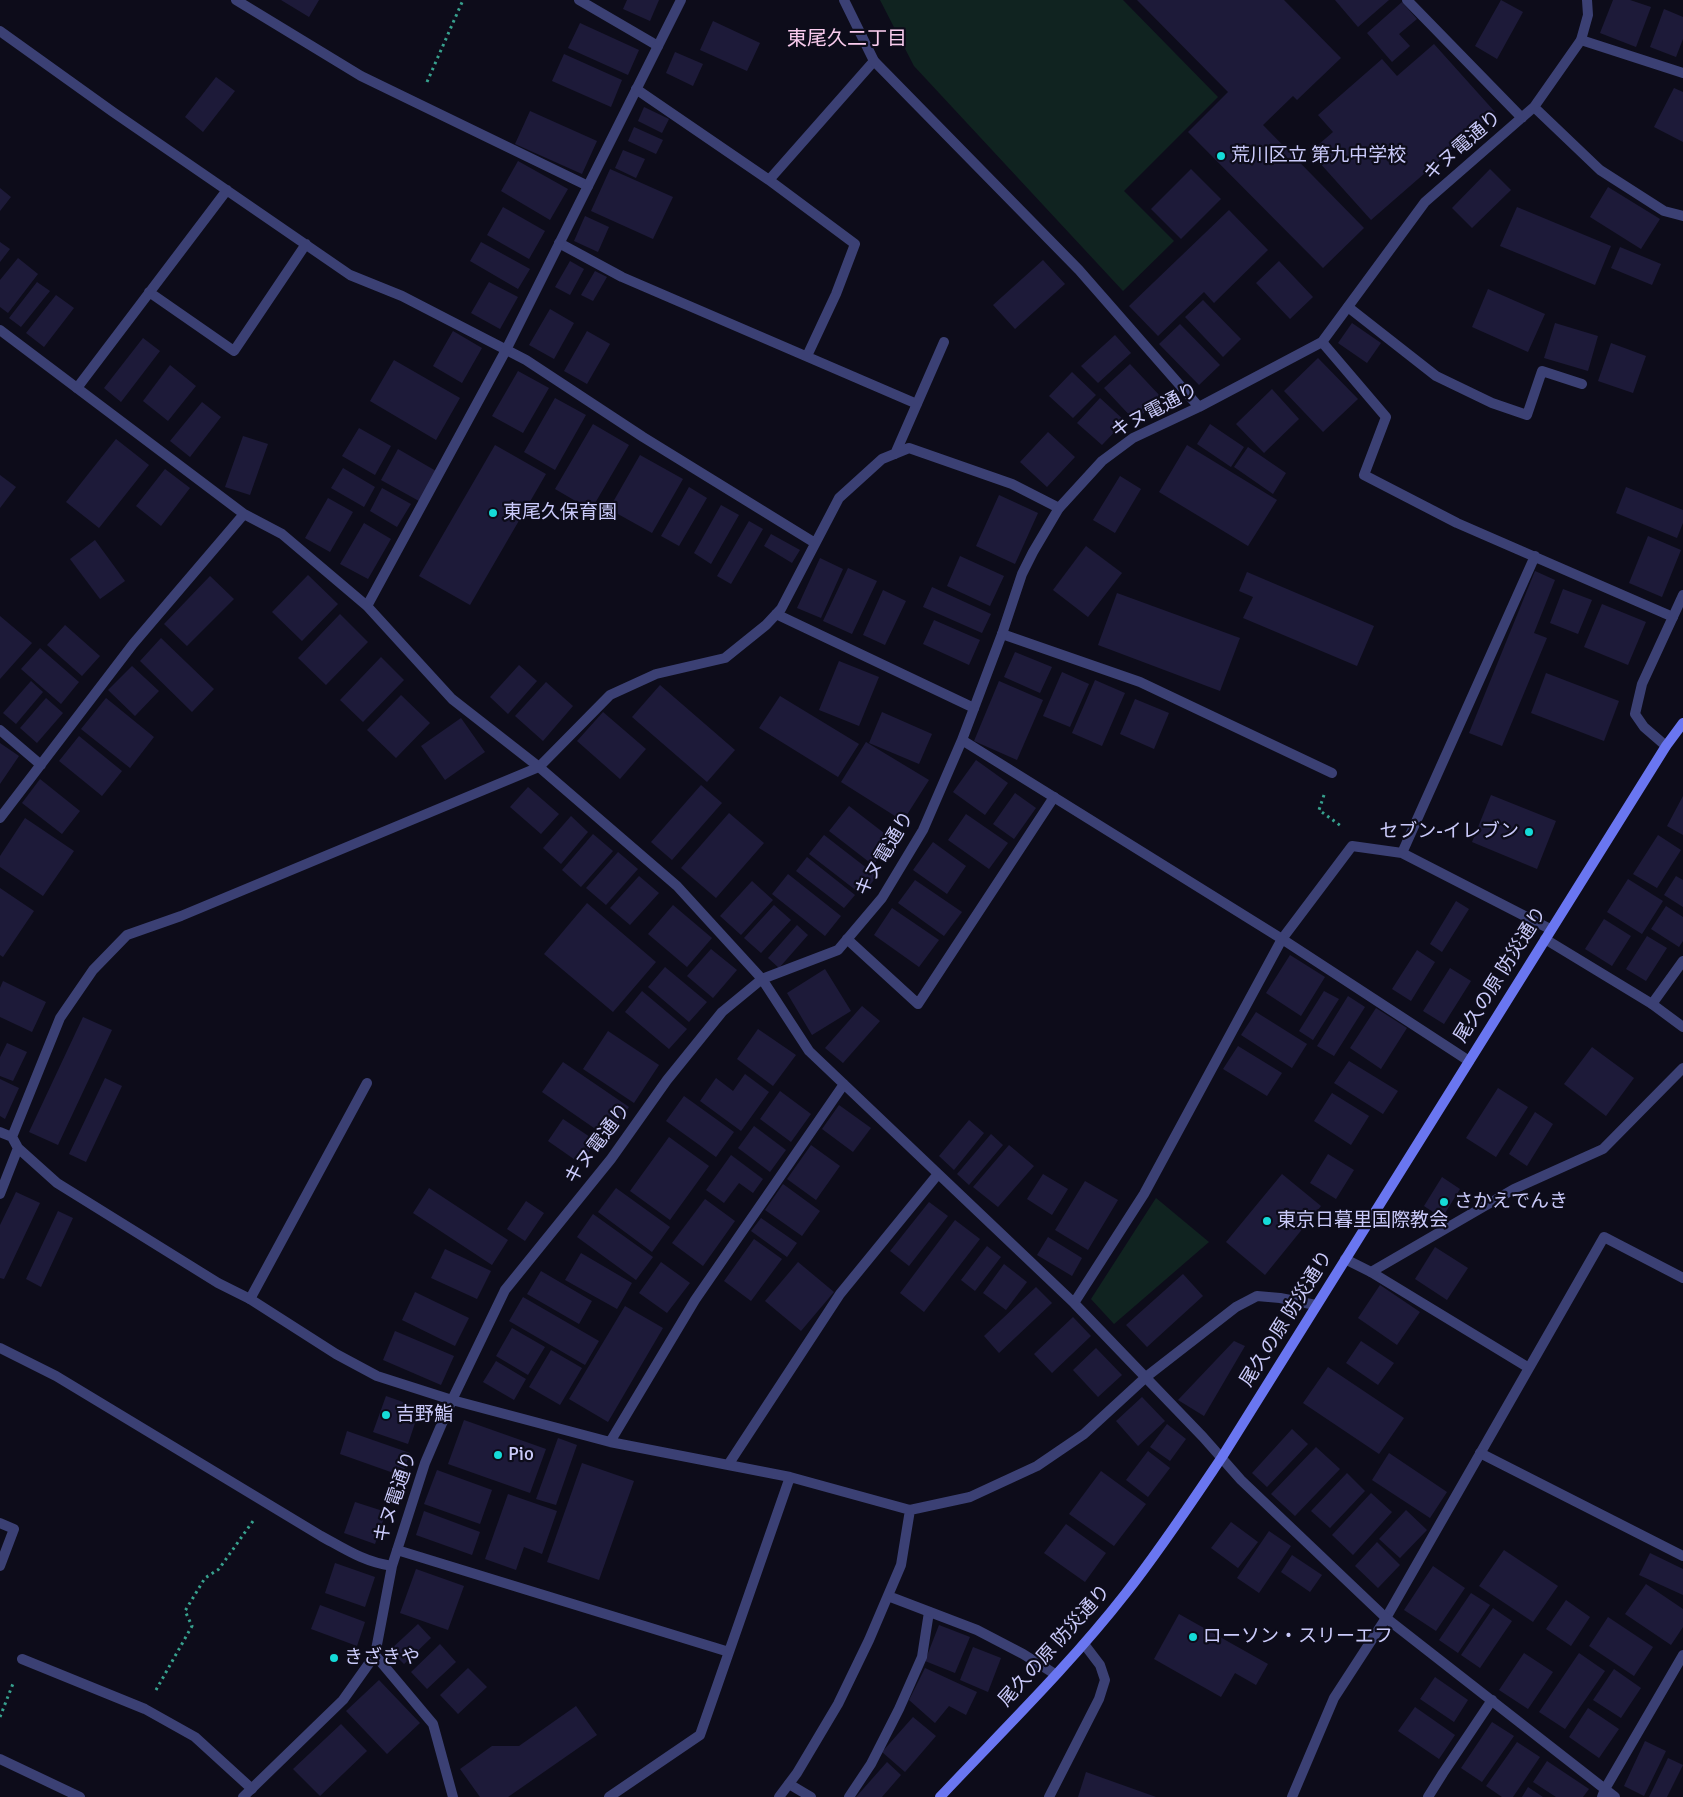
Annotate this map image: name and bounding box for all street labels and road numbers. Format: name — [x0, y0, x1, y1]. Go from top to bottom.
street label: キヌ電通り — [1420, 106, 1506, 186]
street label: キヌ電通り — [1108, 379, 1202, 443]
street label: キヌ電通り — [851, 807, 919, 901]
street label: 尾久の原 防災通り — [1450, 903, 1552, 1047]
street label: キヌ電通り — [560, 1099, 636, 1189]
street label: 尾久の原 防災通り — [1236, 1247, 1338, 1391]
street label: キヌ電通り — [370, 1448, 422, 1546]
street label: 尾久の原 防災通り — [994, 1580, 1116, 1712]

